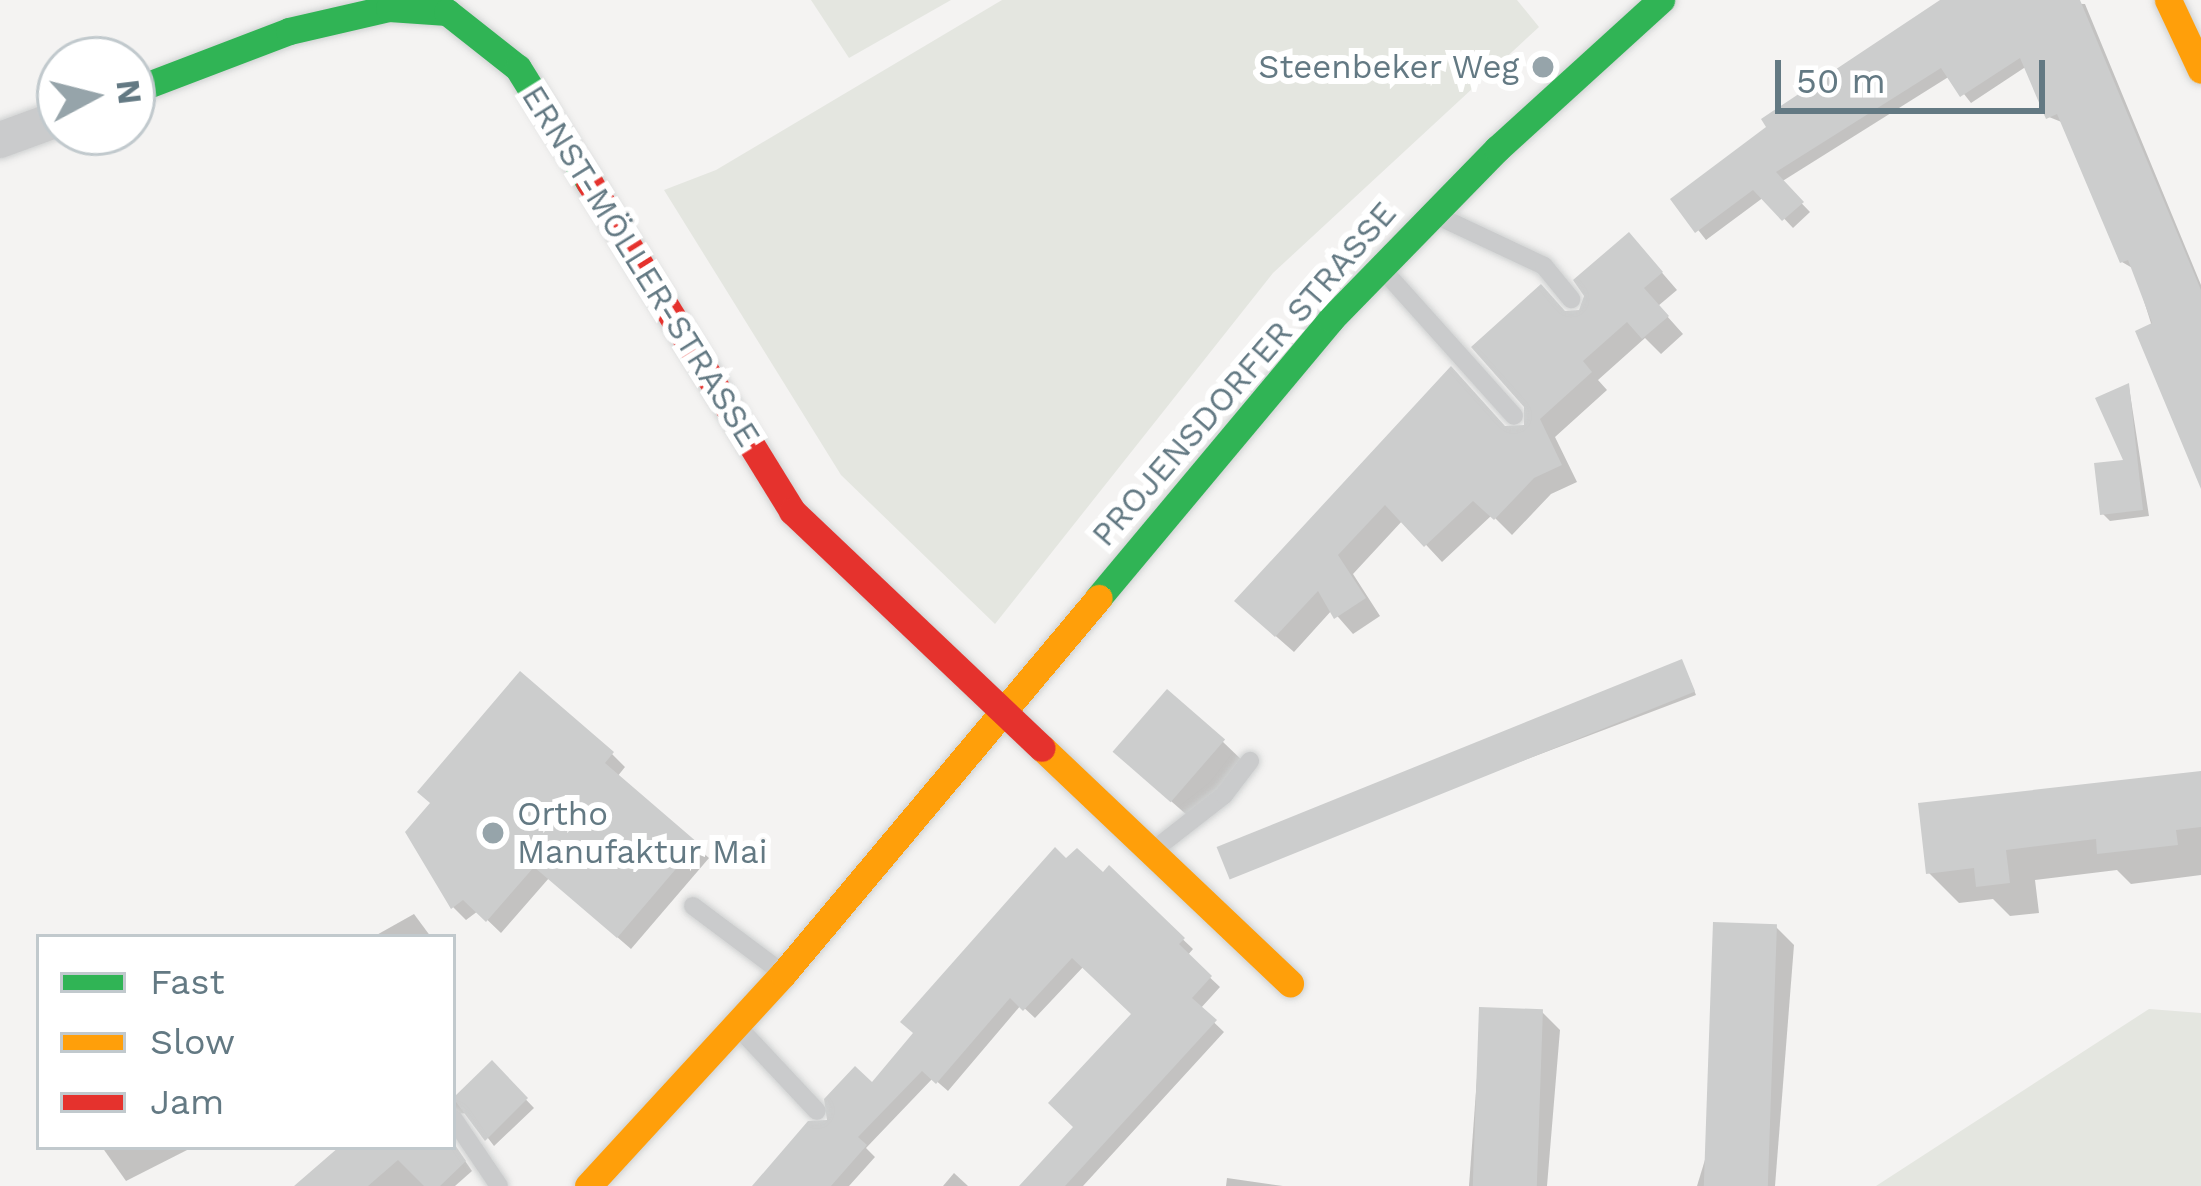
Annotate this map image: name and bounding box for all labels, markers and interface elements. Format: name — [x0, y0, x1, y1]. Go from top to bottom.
north arrow — [36, 36, 156, 156]
scale bar — [1781, 36, 2051, 110]
place label: Steenbeker Weg — [1257, 47, 1519, 87]
marker: Steenbeker Weg — [1530, 54, 1556, 80]
text: 50 m — [1796, 60, 1886, 102]
text: N — [108, 77, 150, 106]
street label: ERNST-MÖLLER-STRASSE — [513, 78, 769, 454]
street label: PROJENSDORFER STRASSE — [1084, 194, 1404, 554]
place label: Ortho Manufaktur Mai — [517, 794, 768, 872]
marker: Ortho Manufaktur Mai — [480, 820, 506, 846]
legend — [36, 934, 456, 1150]
text: Fast — [150, 961, 225, 1003]
text: Slow — [150, 1021, 235, 1063]
text: Jam — [150, 1081, 224, 1123]

